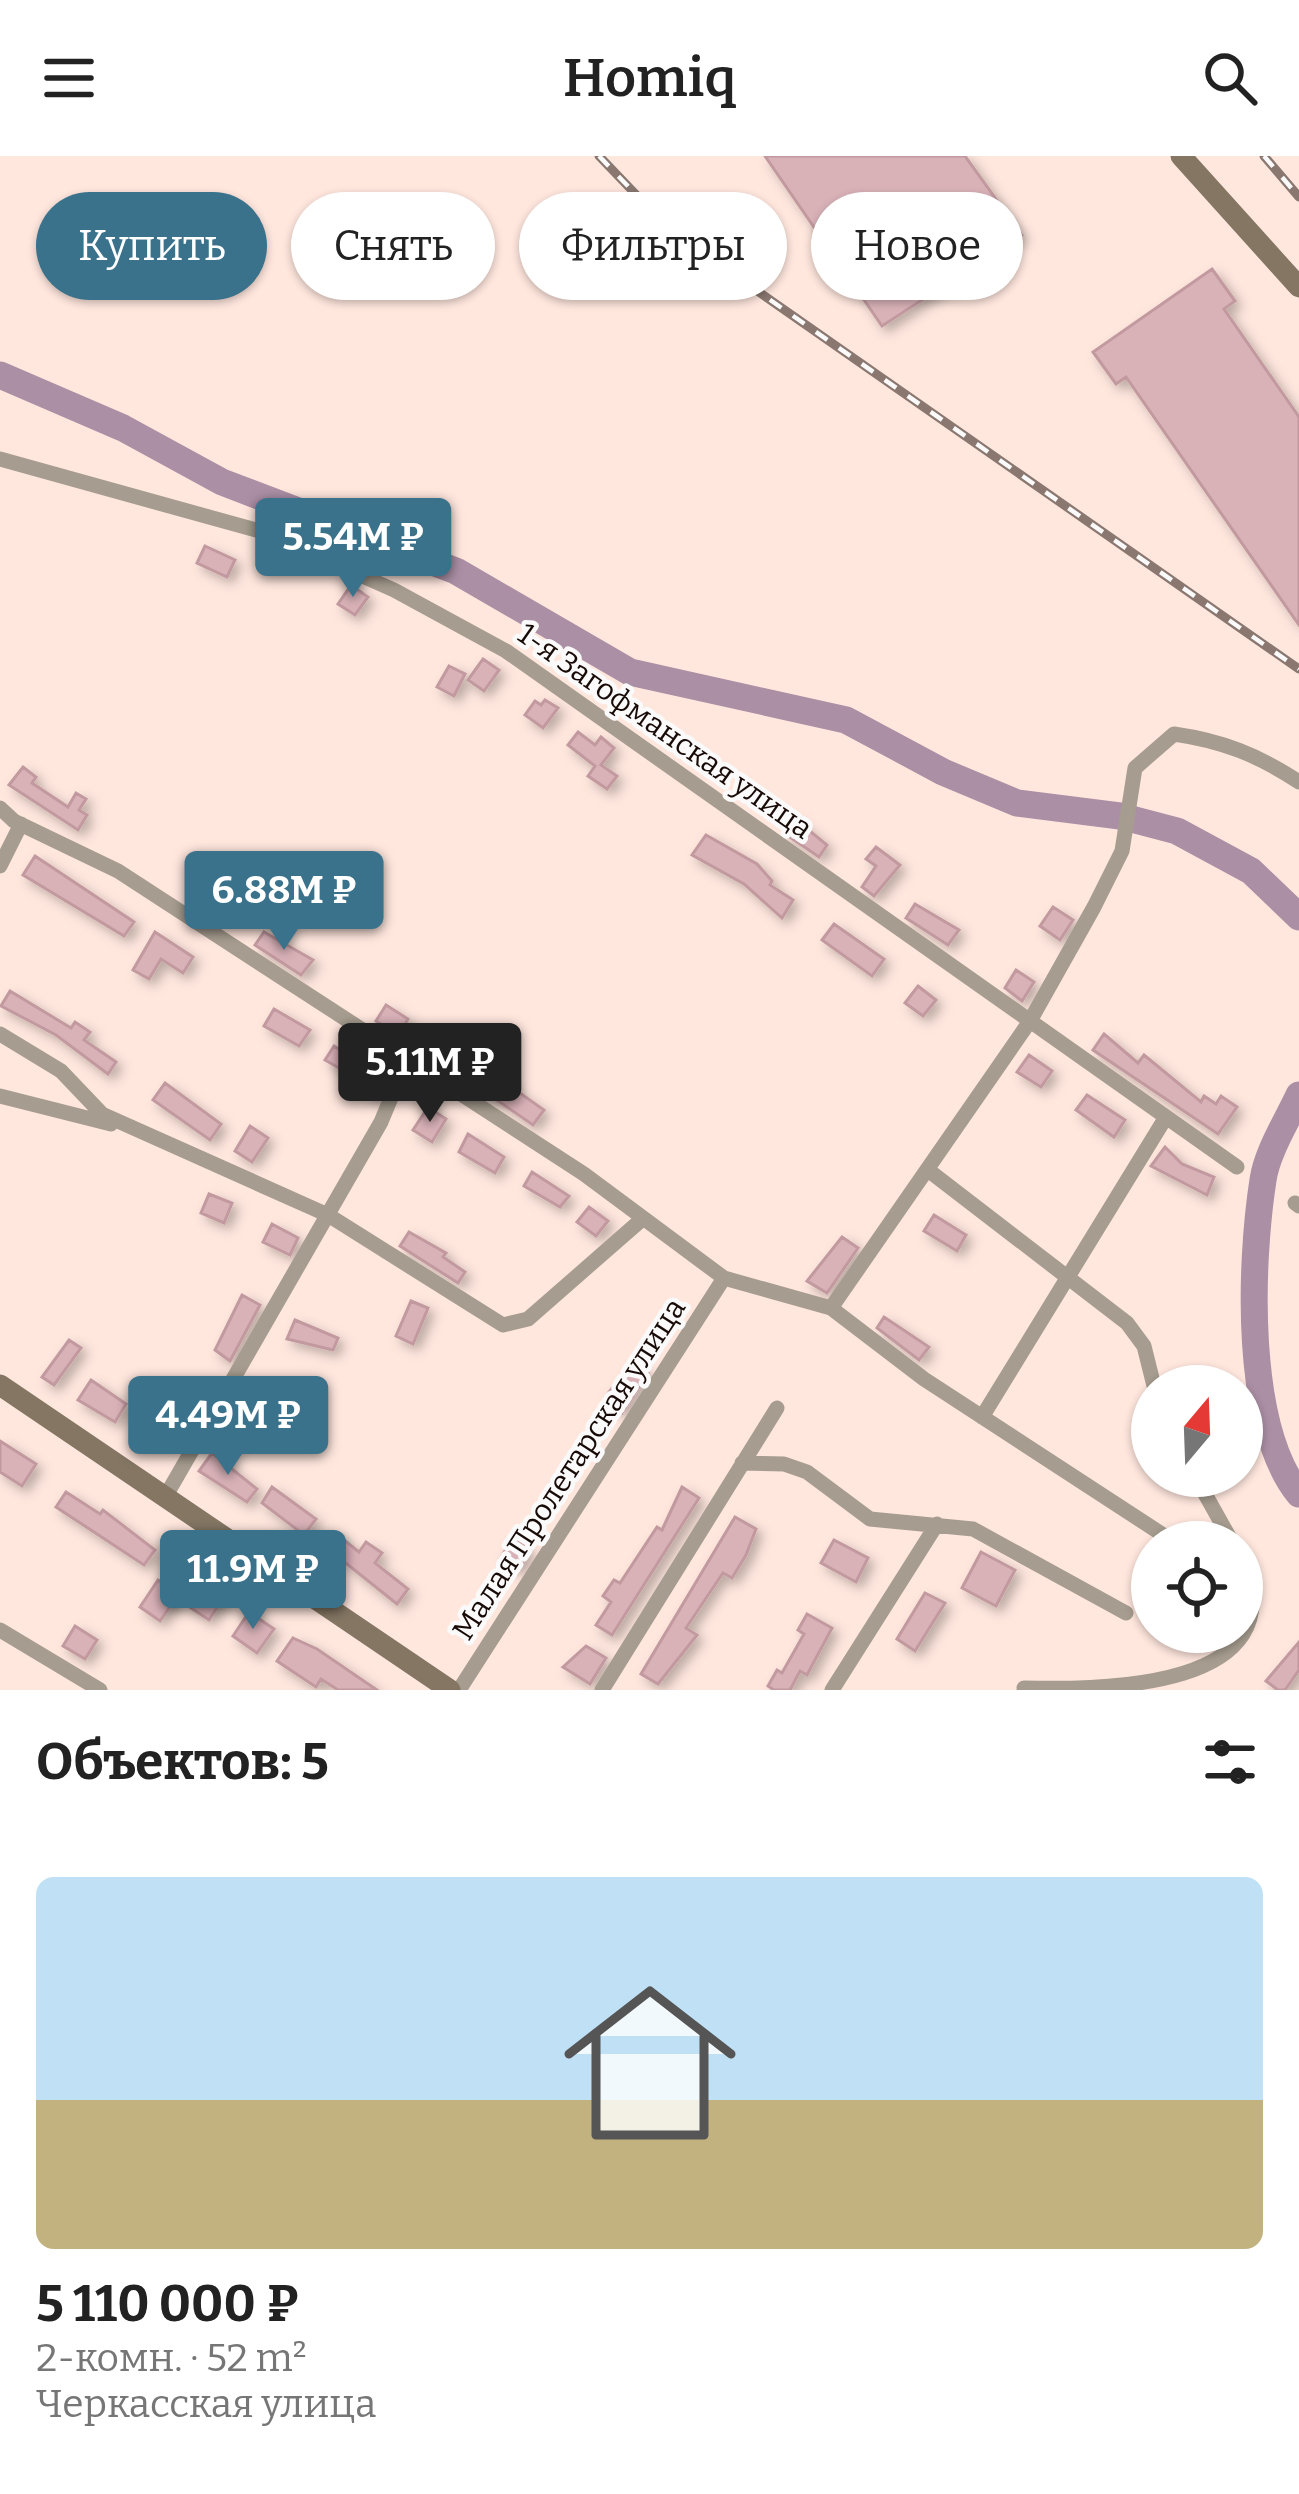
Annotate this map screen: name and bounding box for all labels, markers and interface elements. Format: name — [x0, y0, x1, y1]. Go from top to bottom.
icon: menu — [36, 45, 102, 111]
icon: search — [1197, 45, 1263, 111]
text: Homiq — [563, 46, 736, 110]
chip: Купить — [36, 192, 267, 300]
chip: Снять — [291, 192, 495, 300]
chip: Фильтры — [519, 192, 787, 300]
chip: Новое — [811, 192, 1023, 300]
pin: 5.54M ₽ — [242, 498, 464, 600]
text: 5.54M ₽ — [282, 514, 424, 560]
street label: 1-я Загофманская улица — [511, 616, 819, 846]
pin: 6.88M ₽ — [173, 851, 395, 953]
text: 6.88M ₽ — [212, 867, 356, 913]
pin: 5.11M ₽ — [319, 1023, 541, 1125]
text: 5.11M ₽ — [365, 1039, 495, 1085]
street label: Малая Пролетарская улица — [445, 1291, 693, 1647]
north arrow — [1131, 1365, 1263, 1497]
map controls — [1131, 1365, 1263, 1653]
pin: 4.49M ₽ — [117, 1376, 339, 1478]
text: 4.49M ₽ — [155, 1392, 301, 1438]
button: locate — [1131, 1521, 1263, 1653]
pin: 11.9M ₽ — [142, 1530, 364, 1632]
text: 11.9M ₽ — [187, 1546, 319, 1592]
icon: filters — [1197, 1729, 1263, 1795]
text: Объектов: 5 — [36, 1731, 329, 1793]
icon: home — [542, 1955, 758, 2171]
text: 5 110 000 ₽ — [36, 2273, 299, 2335]
text: 2-комн. · 52 m² — [36, 2335, 306, 2381]
text: Черкасская улица — [36, 2381, 376, 2427]

